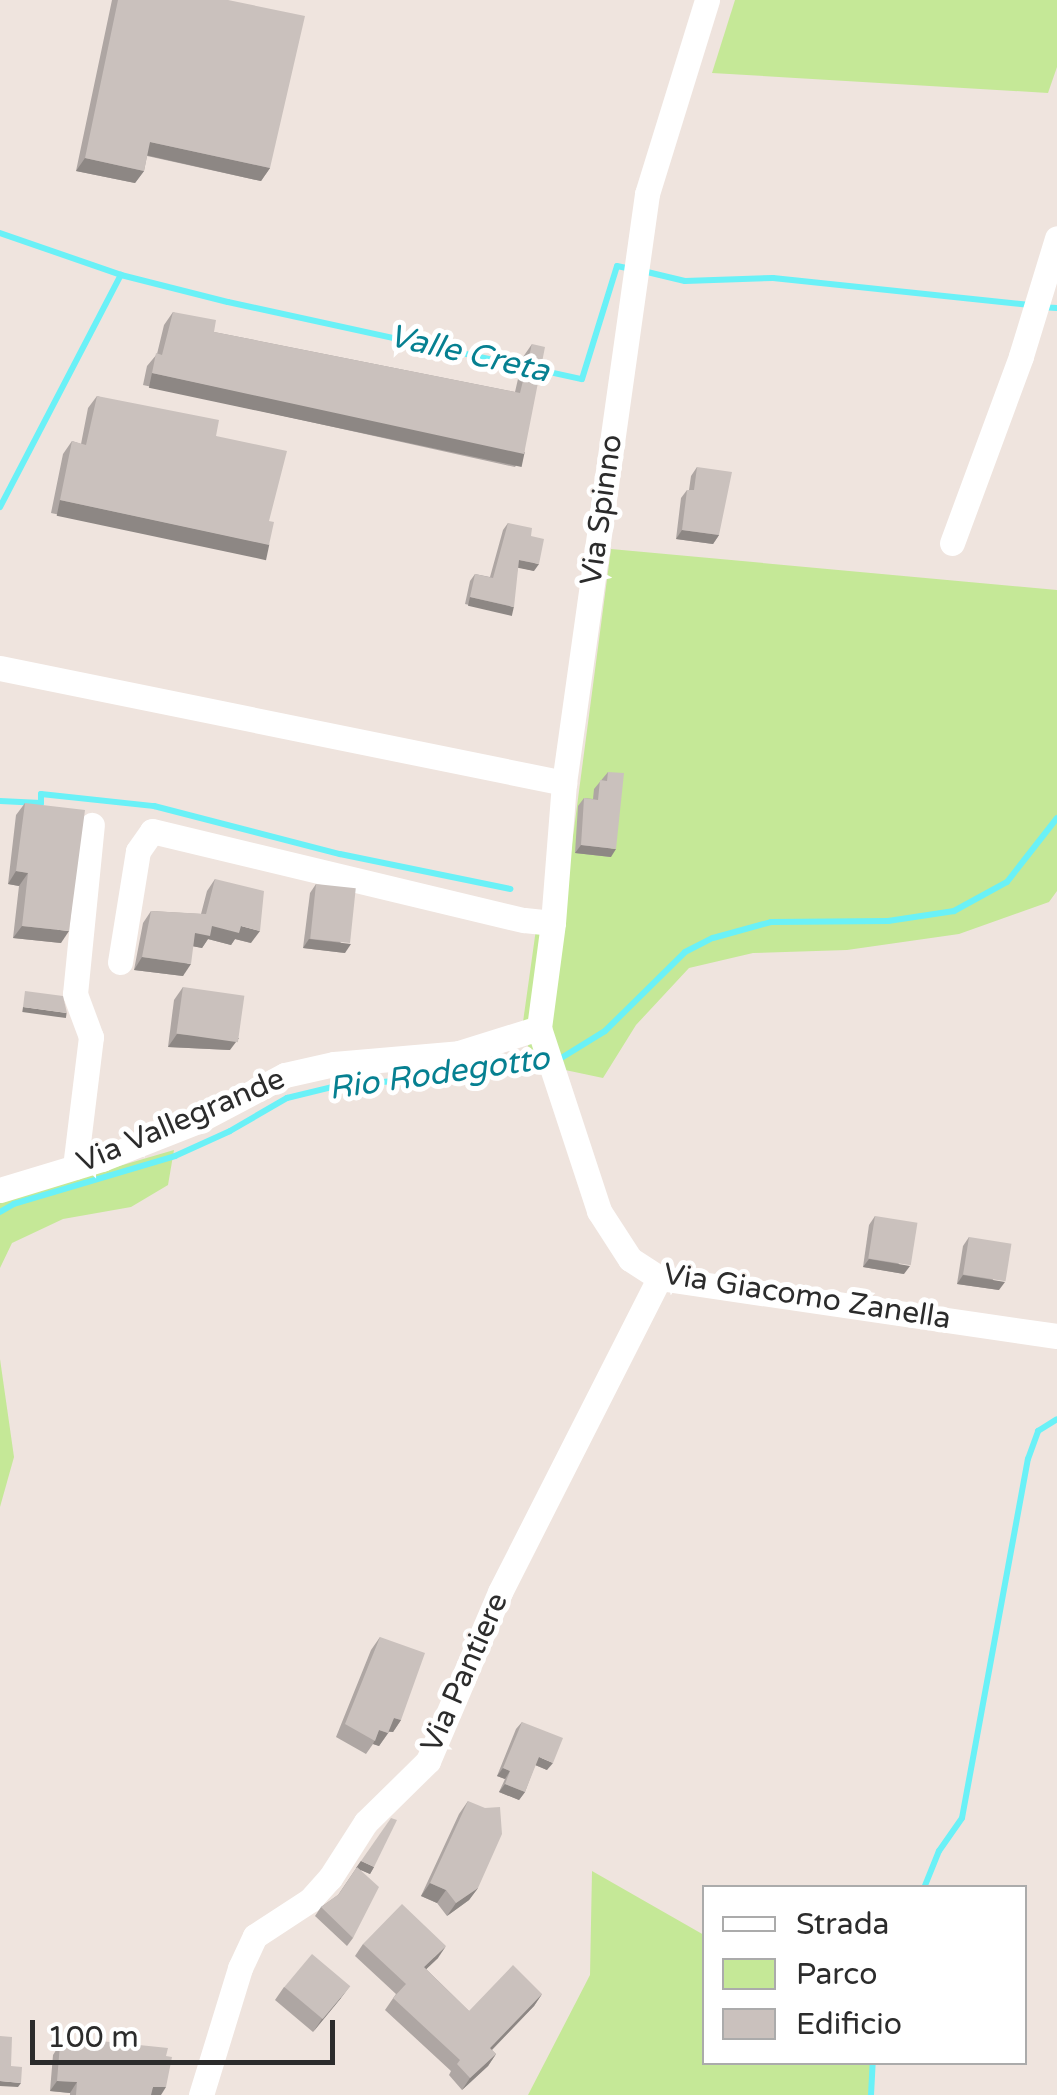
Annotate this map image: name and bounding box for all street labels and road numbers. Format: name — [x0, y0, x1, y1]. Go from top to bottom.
street label: Via Spinno — [574, 432, 630, 588]
street label: Via Vallegrande — [72, 1061, 290, 1181]
street label: Via Giacomo Zanella — [661, 1257, 953, 1337]
street label: Via Pantiere — [414, 1588, 516, 1758]

